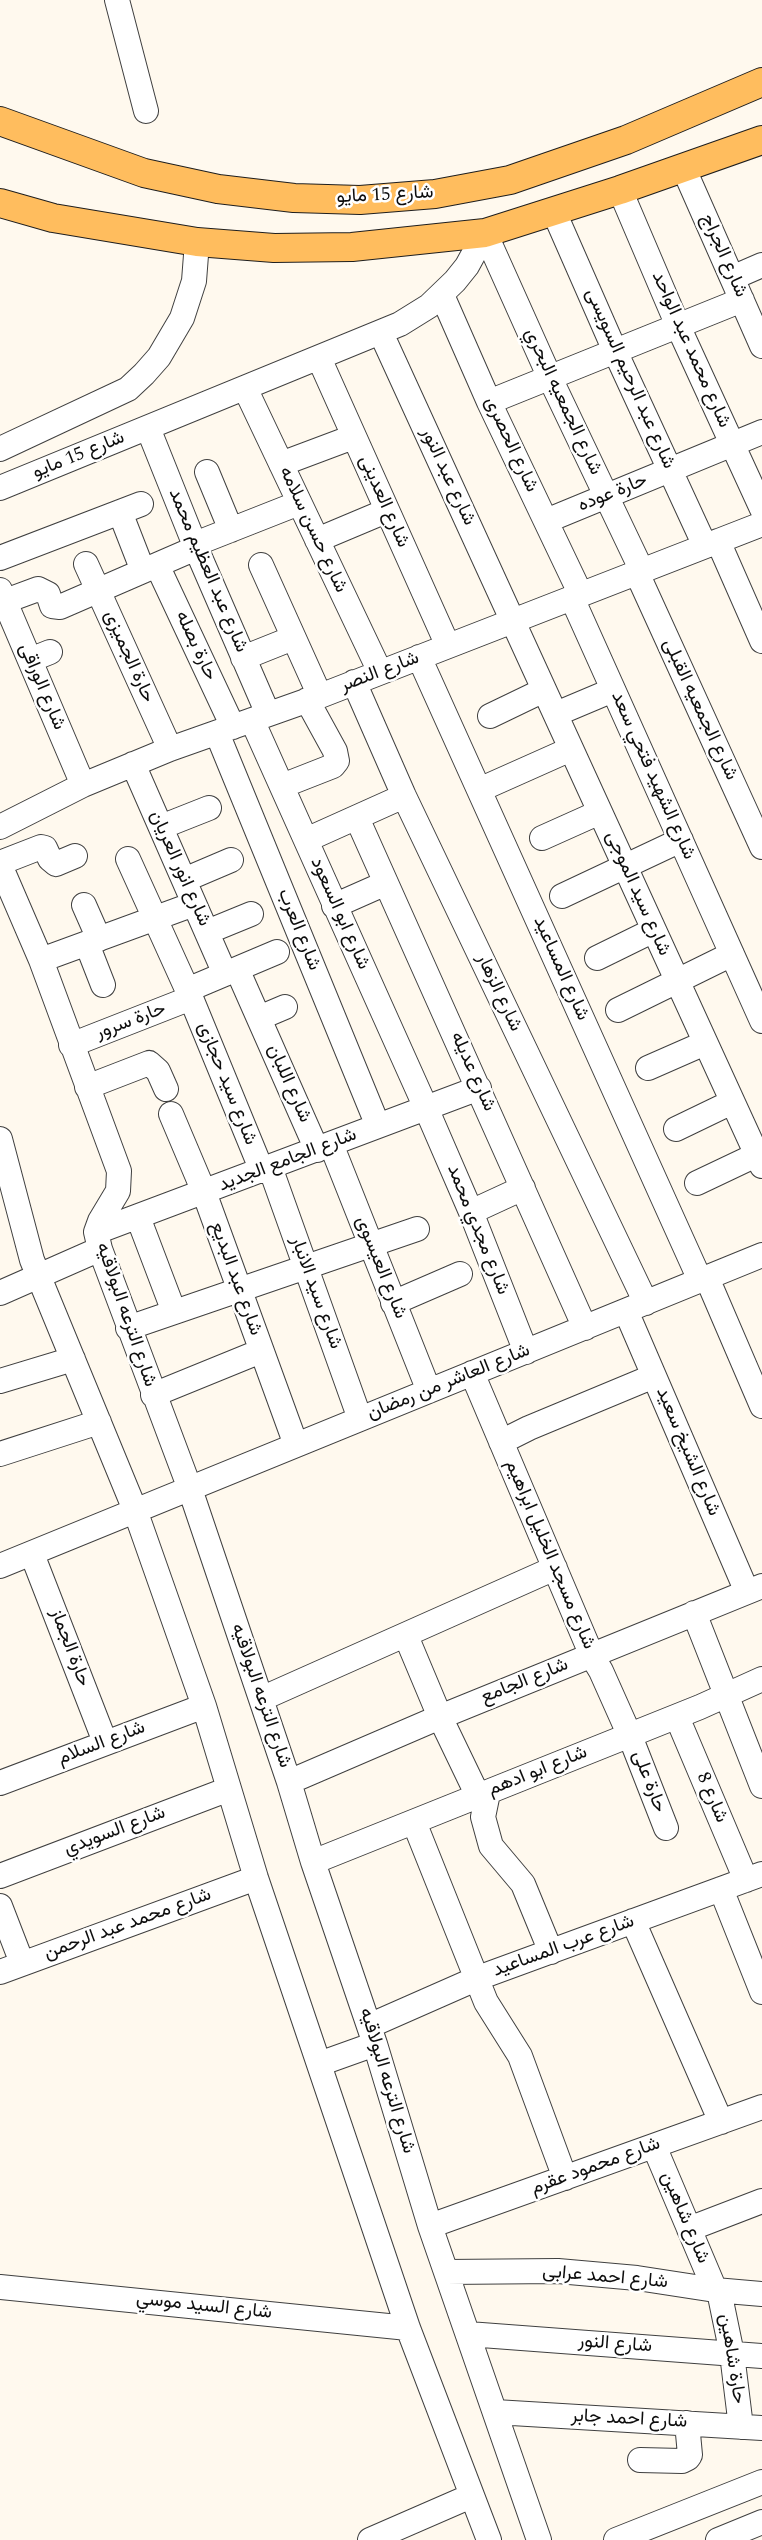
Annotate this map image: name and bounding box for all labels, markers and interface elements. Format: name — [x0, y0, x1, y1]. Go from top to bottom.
street label: شارع 15 مايو — [336, 182, 434, 210]
street label: شارع الجراج — [694, 211, 752, 301]
street label: شارع محمد عبد الواحد — [645, 268, 735, 432]
street label: شارع عبد الرحيم السويسى — [579, 285, 679, 473]
street label: شارع الجمعيه البحري — [518, 325, 606, 479]
street label: شارع الحصرى — [478, 394, 542, 496]
street label: شارع عبد النور — [414, 424, 480, 530]
street label: شارع 15 مايو — [30, 427, 128, 485]
street label: شارع العدينى — [353, 452, 413, 552]
street label: شارع حسن سلامه — [273, 463, 351, 597]
street label: حارة عوده — [575, 470, 651, 518]
street label: شارع عبد العظيم محمد — [162, 486, 252, 656]
street label: حارة الجميزى — [98, 607, 158, 707]
street label: حارة بصله — [169, 608, 221, 684]
street label: شارع الجمعيه القبلى — [656, 636, 742, 784]
street label: شارع الوراقى — [13, 640, 69, 734]
street label: شارع النصر — [337, 647, 423, 699]
street label: شارع الشهيد فتحي سعد — [605, 688, 699, 864]
street label: شارع انور العريان — [143, 808, 215, 930]
street label: شارع سيد الموجى — [599, 828, 675, 960]
street label: شارع ابو السعود — [304, 854, 374, 974]
street label: شارع العرب — [271, 886, 325, 974]
street label: شارع المساعيد — [527, 913, 593, 1025]
street label: شارع الزهار — [470, 950, 526, 1036]
street label: حارة سرور — [93, 998, 169, 1046]
street label: شارع سيد حجازى — [191, 1019, 261, 1149]
street label: شارع عديله — [444, 1029, 500, 1115]
street label: شارع اللبان — [261, 1041, 315, 1127]
street label: شارع الجامع الجديد — [216, 1124, 360, 1198]
street label: شارع مجدي محمد — [441, 1162, 513, 1298]
street label: شارع العيسوى — [349, 1213, 411, 1323]
street label: شارع عبد البديع — [204, 1219, 266, 1339]
street label: شارع سيد الانبار — [284, 1233, 346, 1353]
street label: شارع الترعه البولاقيه — [90, 1240, 160, 1390]
street label: شارع العاشر من رمضان — [364, 1340, 534, 1426]
street label: شارع الشيخ سعيد — [650, 1384, 724, 1520]
street label: شارع مسجد الخليل ابراهيم — [499, 1457, 599, 1653]
street label: حارة الجماز — [44, 1606, 94, 1690]
street label: شارع الترعه البولاقيه — [225, 1621, 295, 1771]
street label: شارع الجامع — [478, 1654, 572, 1710]
street label: شارع السلام — [55, 1717, 149, 1771]
street label: شارع ابو ادهم — [485, 1742, 591, 1802]
street label: حارة على — [626, 1748, 670, 1816]
street label: شارع 8 — [690, 1769, 732, 1827]
street label: شارع السويدي — [61, 1802, 169, 1862]
street label: شارع محمد عبد الرحمن — [41, 1884, 215, 1966]
street label: شارع عرب المساعيد — [490, 1911, 638, 1983]
street label: شارع الترعه البولاقيه — [353, 2005, 419, 2157]
street label: شارع محمود عقرم — [528, 2133, 664, 2201]
street label: شارع شاهين — [654, 2169, 714, 2267]
street label: شارع احمد عرابى — [541, 2261, 669, 2295]
street label: شارع السيد موسي — [135, 2289, 273, 2325]
street label: حارة شاهين — [713, 2312, 749, 2406]
street label: شارع النور — [577, 2331, 653, 2359]
street label: شارع احمد جابر — [570, 2406, 688, 2434]

